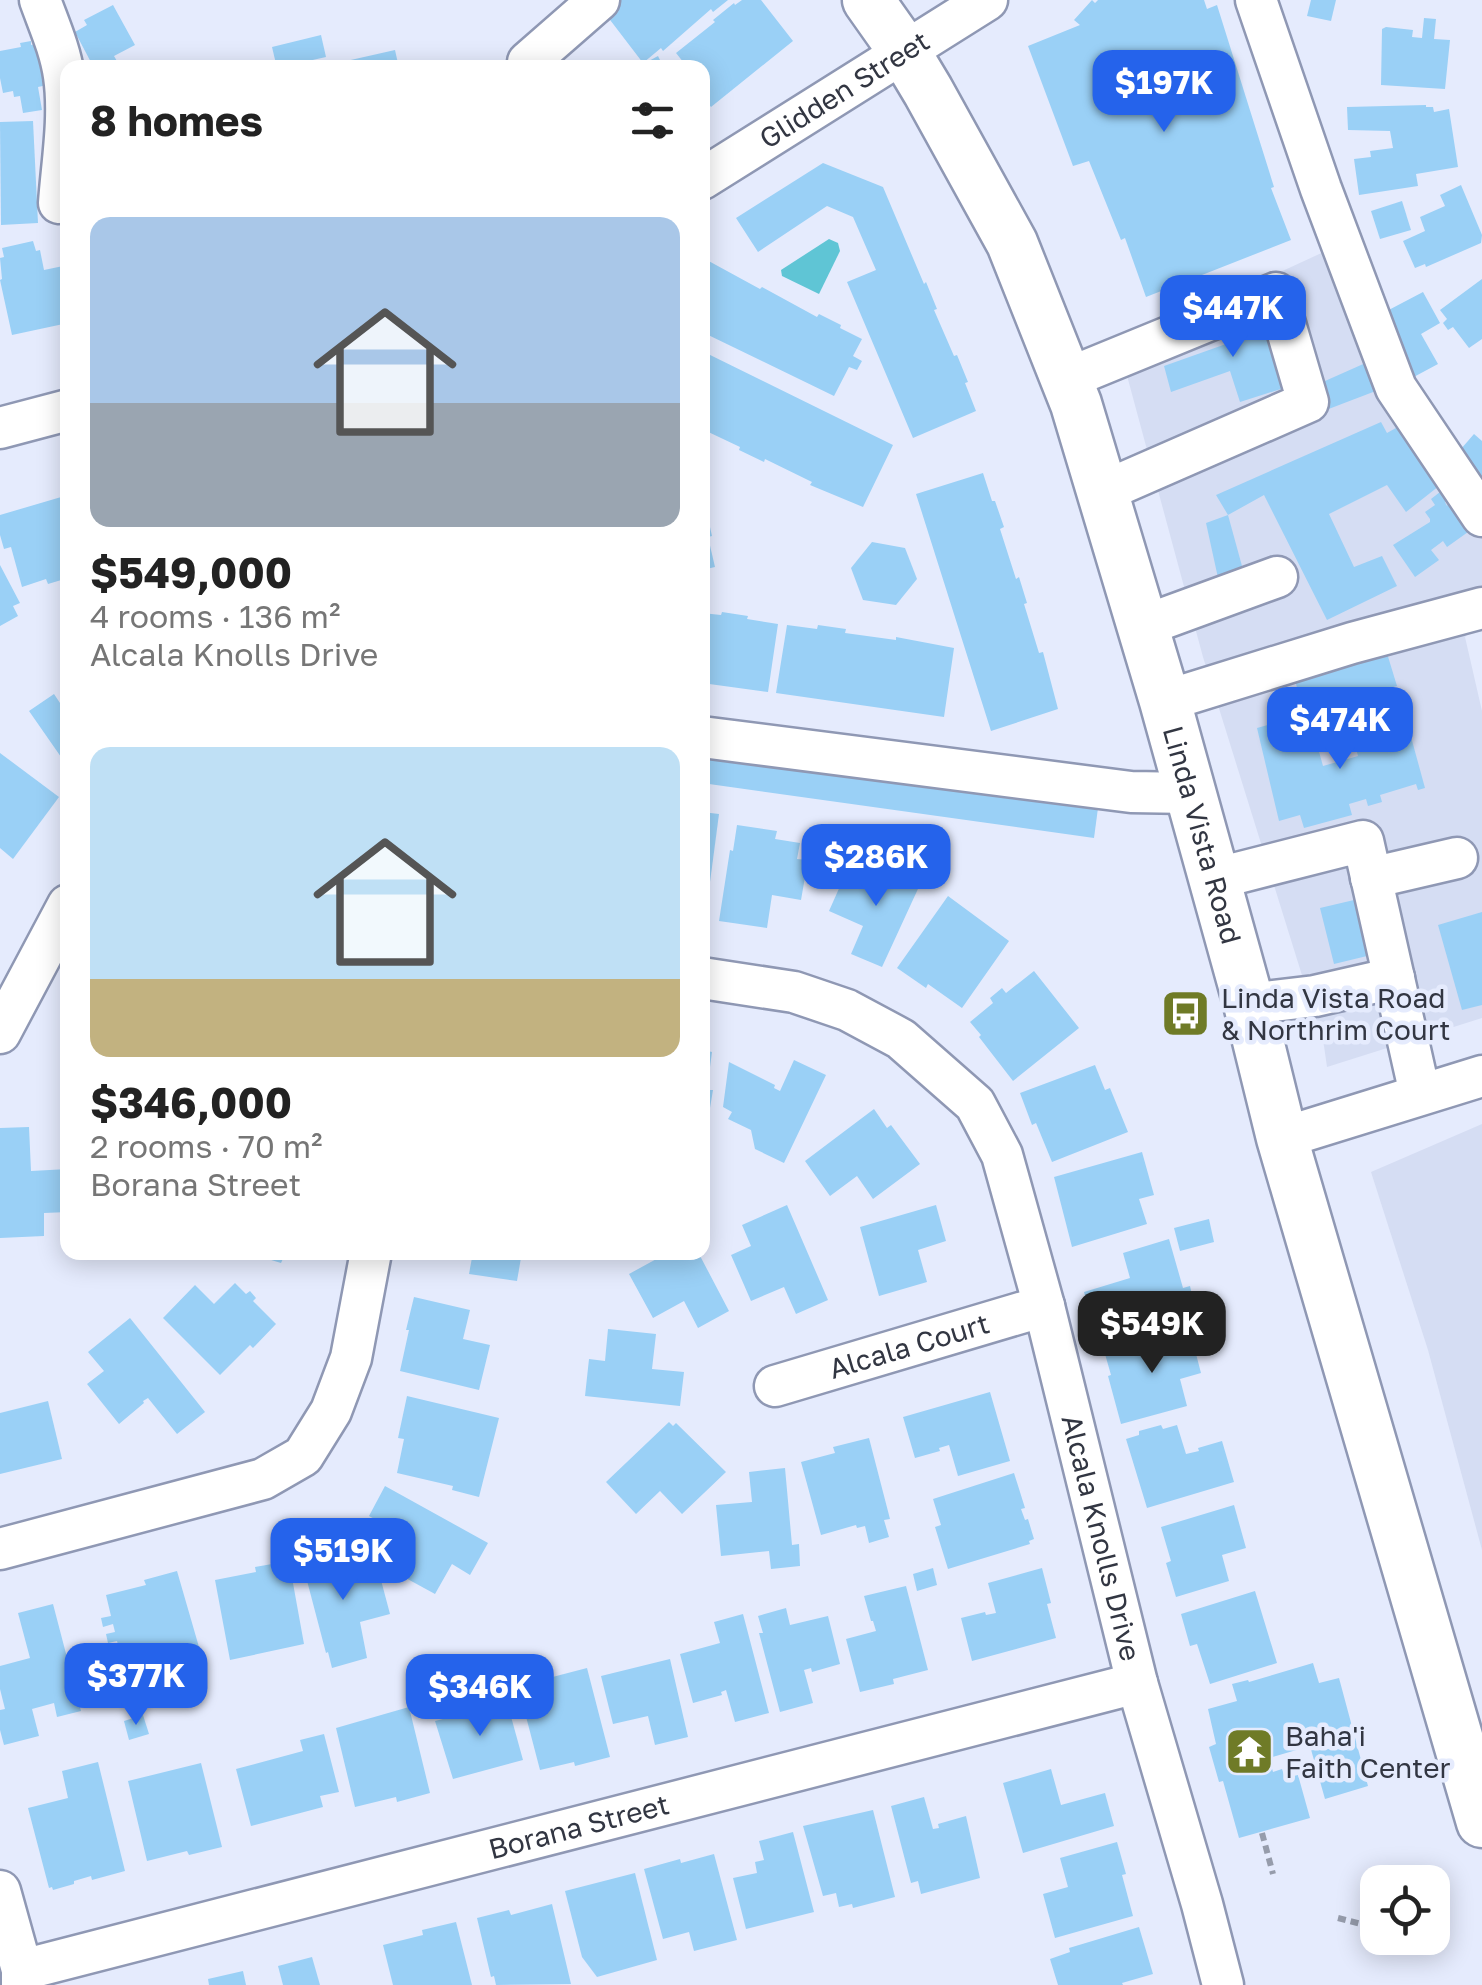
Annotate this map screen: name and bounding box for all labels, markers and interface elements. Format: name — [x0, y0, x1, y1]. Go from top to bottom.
street label: Glidden Street — [753, 24, 935, 155]
pin: $197K — [1094, 50, 1234, 135]
text: $197K — [1115, 63, 1213, 101]
icon: filters — [625, 93, 680, 148]
text: 8 homes — [90, 95, 263, 145]
pin: $447K — [1163, 275, 1303, 360]
icon: home — [295, 282, 475, 462]
text: $447K — [1182, 288, 1284, 326]
text: $549,000 — [90, 547, 292, 597]
text: 4 rooms · 136 m² — [90, 597, 340, 635]
text: Alcala Knolls Drive — [90, 635, 378, 673]
pin: $474K — [1270, 687, 1410, 772]
text: $474K — [1289, 700, 1391, 738]
street label: Linda Vista Road — [1157, 722, 1249, 947]
icon: home — [295, 812, 475, 992]
pin: $286K — [806, 824, 946, 909]
text: $286K — [824, 837, 928, 875]
place label: Linda Vista Road & Northrim Court — [1221, 981, 1450, 1046]
bus stop icon: Linda Vista Road & Northrim Court — [1160, 988, 1212, 1040]
text: $346,000 — [90, 1077, 292, 1127]
text: 2 rooms · 70 m² — [90, 1127, 323, 1165]
text: Borana Street — [90, 1165, 301, 1203]
pin: $549K — [1082, 1291, 1222, 1376]
text: $549K — [1100, 1304, 1204, 1342]
street label: Alcala Court — [825, 1306, 993, 1385]
street label: Alcala Knolls Drive — [1055, 1411, 1148, 1664]
pin: $519K — [273, 1518, 413, 1603]
text: $519K — [293, 1531, 393, 1569]
pin: $377K — [66, 1643, 206, 1728]
pin: $346K — [410, 1654, 550, 1739]
text: $377K — [86, 1656, 186, 1694]
text: $346K — [428, 1667, 532, 1705]
place label: Baha'i Faith Center — [1285, 1719, 1451, 1784]
temple icon: Baha'i Faith Center — [1224, 1726, 1276, 1778]
street label: Borana Street — [485, 1787, 672, 1865]
map controls — [1360, 1865, 1450, 1955]
button: locate — [1360, 1865, 1450, 1955]

